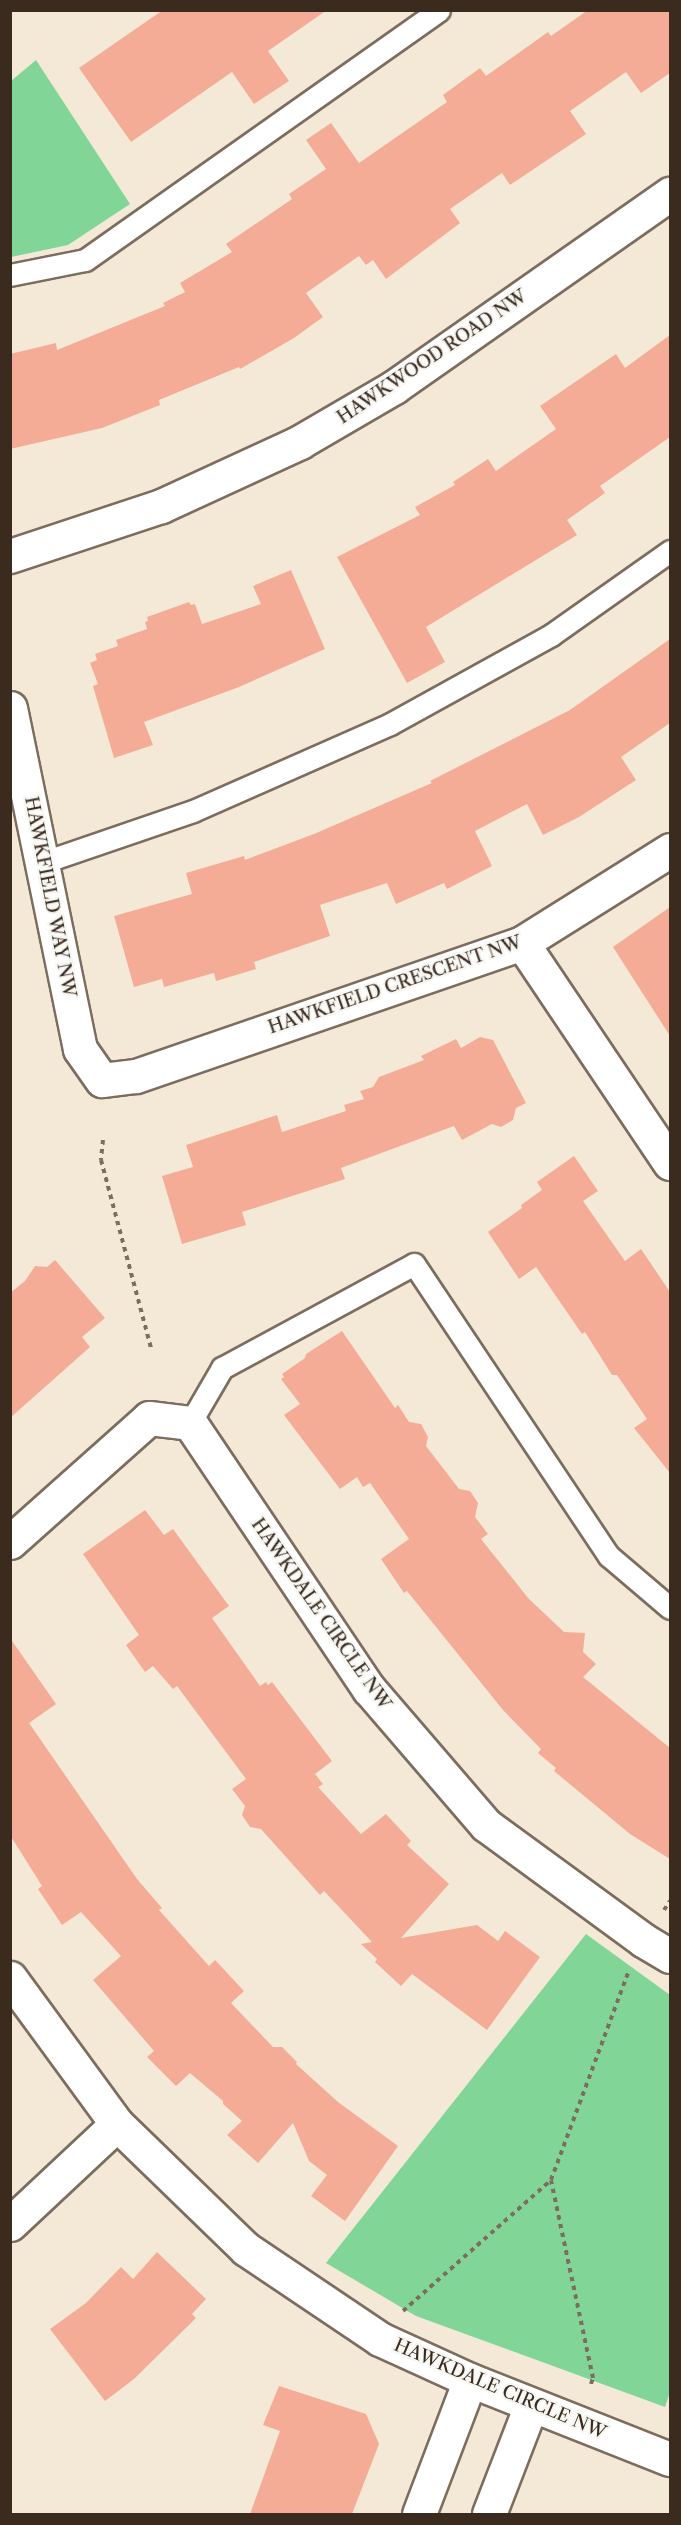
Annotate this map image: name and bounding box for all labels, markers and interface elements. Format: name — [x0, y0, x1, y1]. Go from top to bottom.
street label: HAWKWOOD ROAD NW — [333, 285, 531, 429]
street label: HAWKFIELD WAY NW — [20, 794, 80, 1000]
street label: HAWKFIELD CRESCENT NW — [265, 931, 525, 1039]
street label: HAWKDALE CIRCLE NW — [247, 1514, 395, 1714]
street label: HAWKDALE CIRCLE NW — [391, 2334, 609, 2444]

